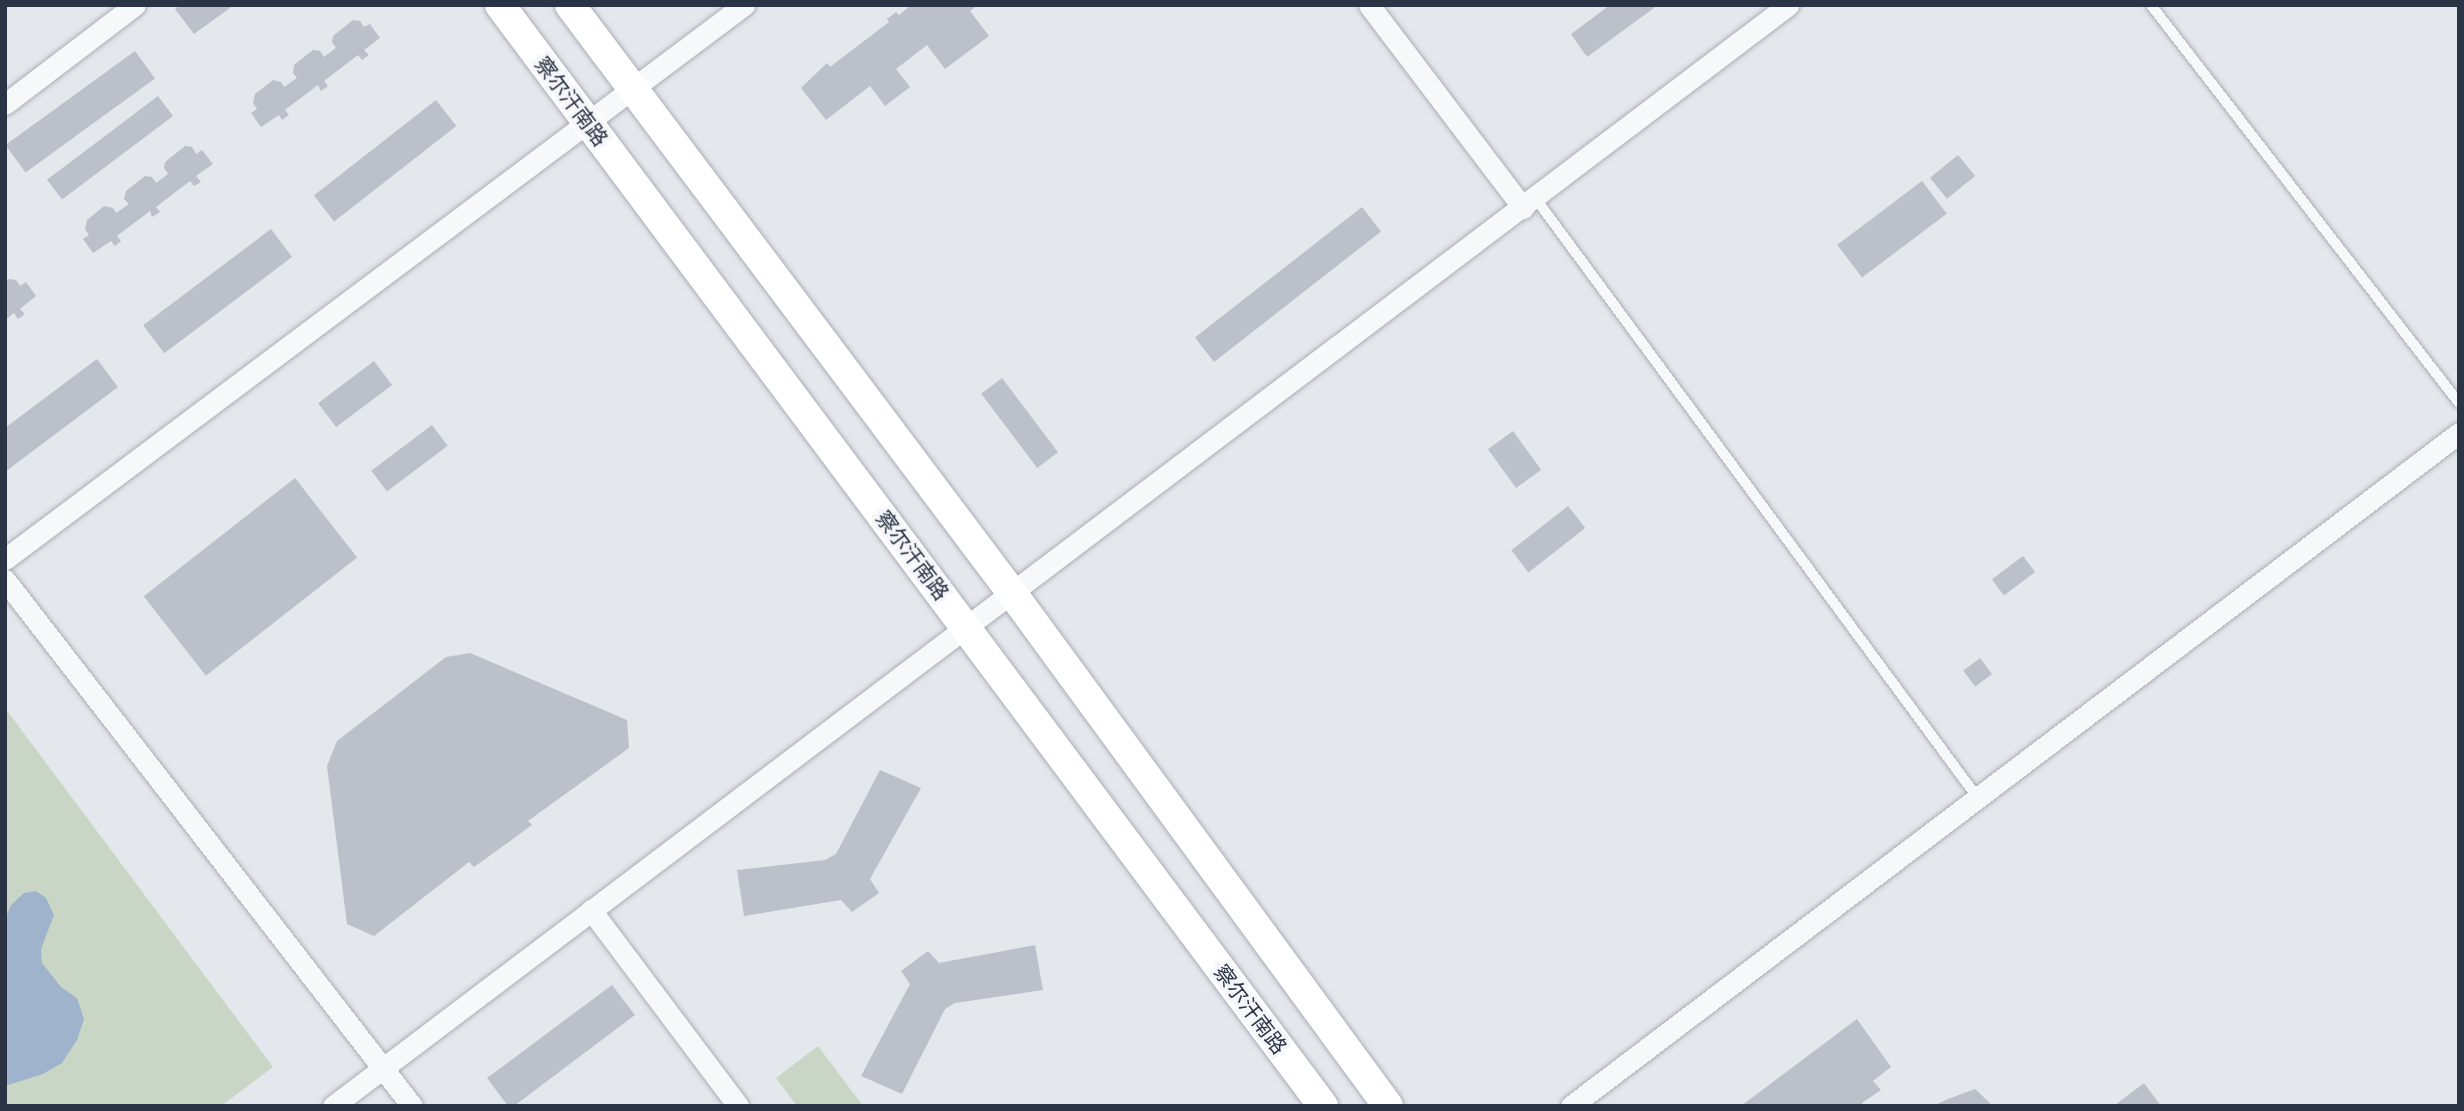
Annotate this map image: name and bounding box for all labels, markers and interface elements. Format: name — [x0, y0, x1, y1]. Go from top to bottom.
street label: 察尔汗南路 — [530, 51, 614, 151]
street label: 察尔汗南路 — [871, 505, 955, 605]
street label: 察尔汗南路 — [1209, 959, 1293, 1059]

